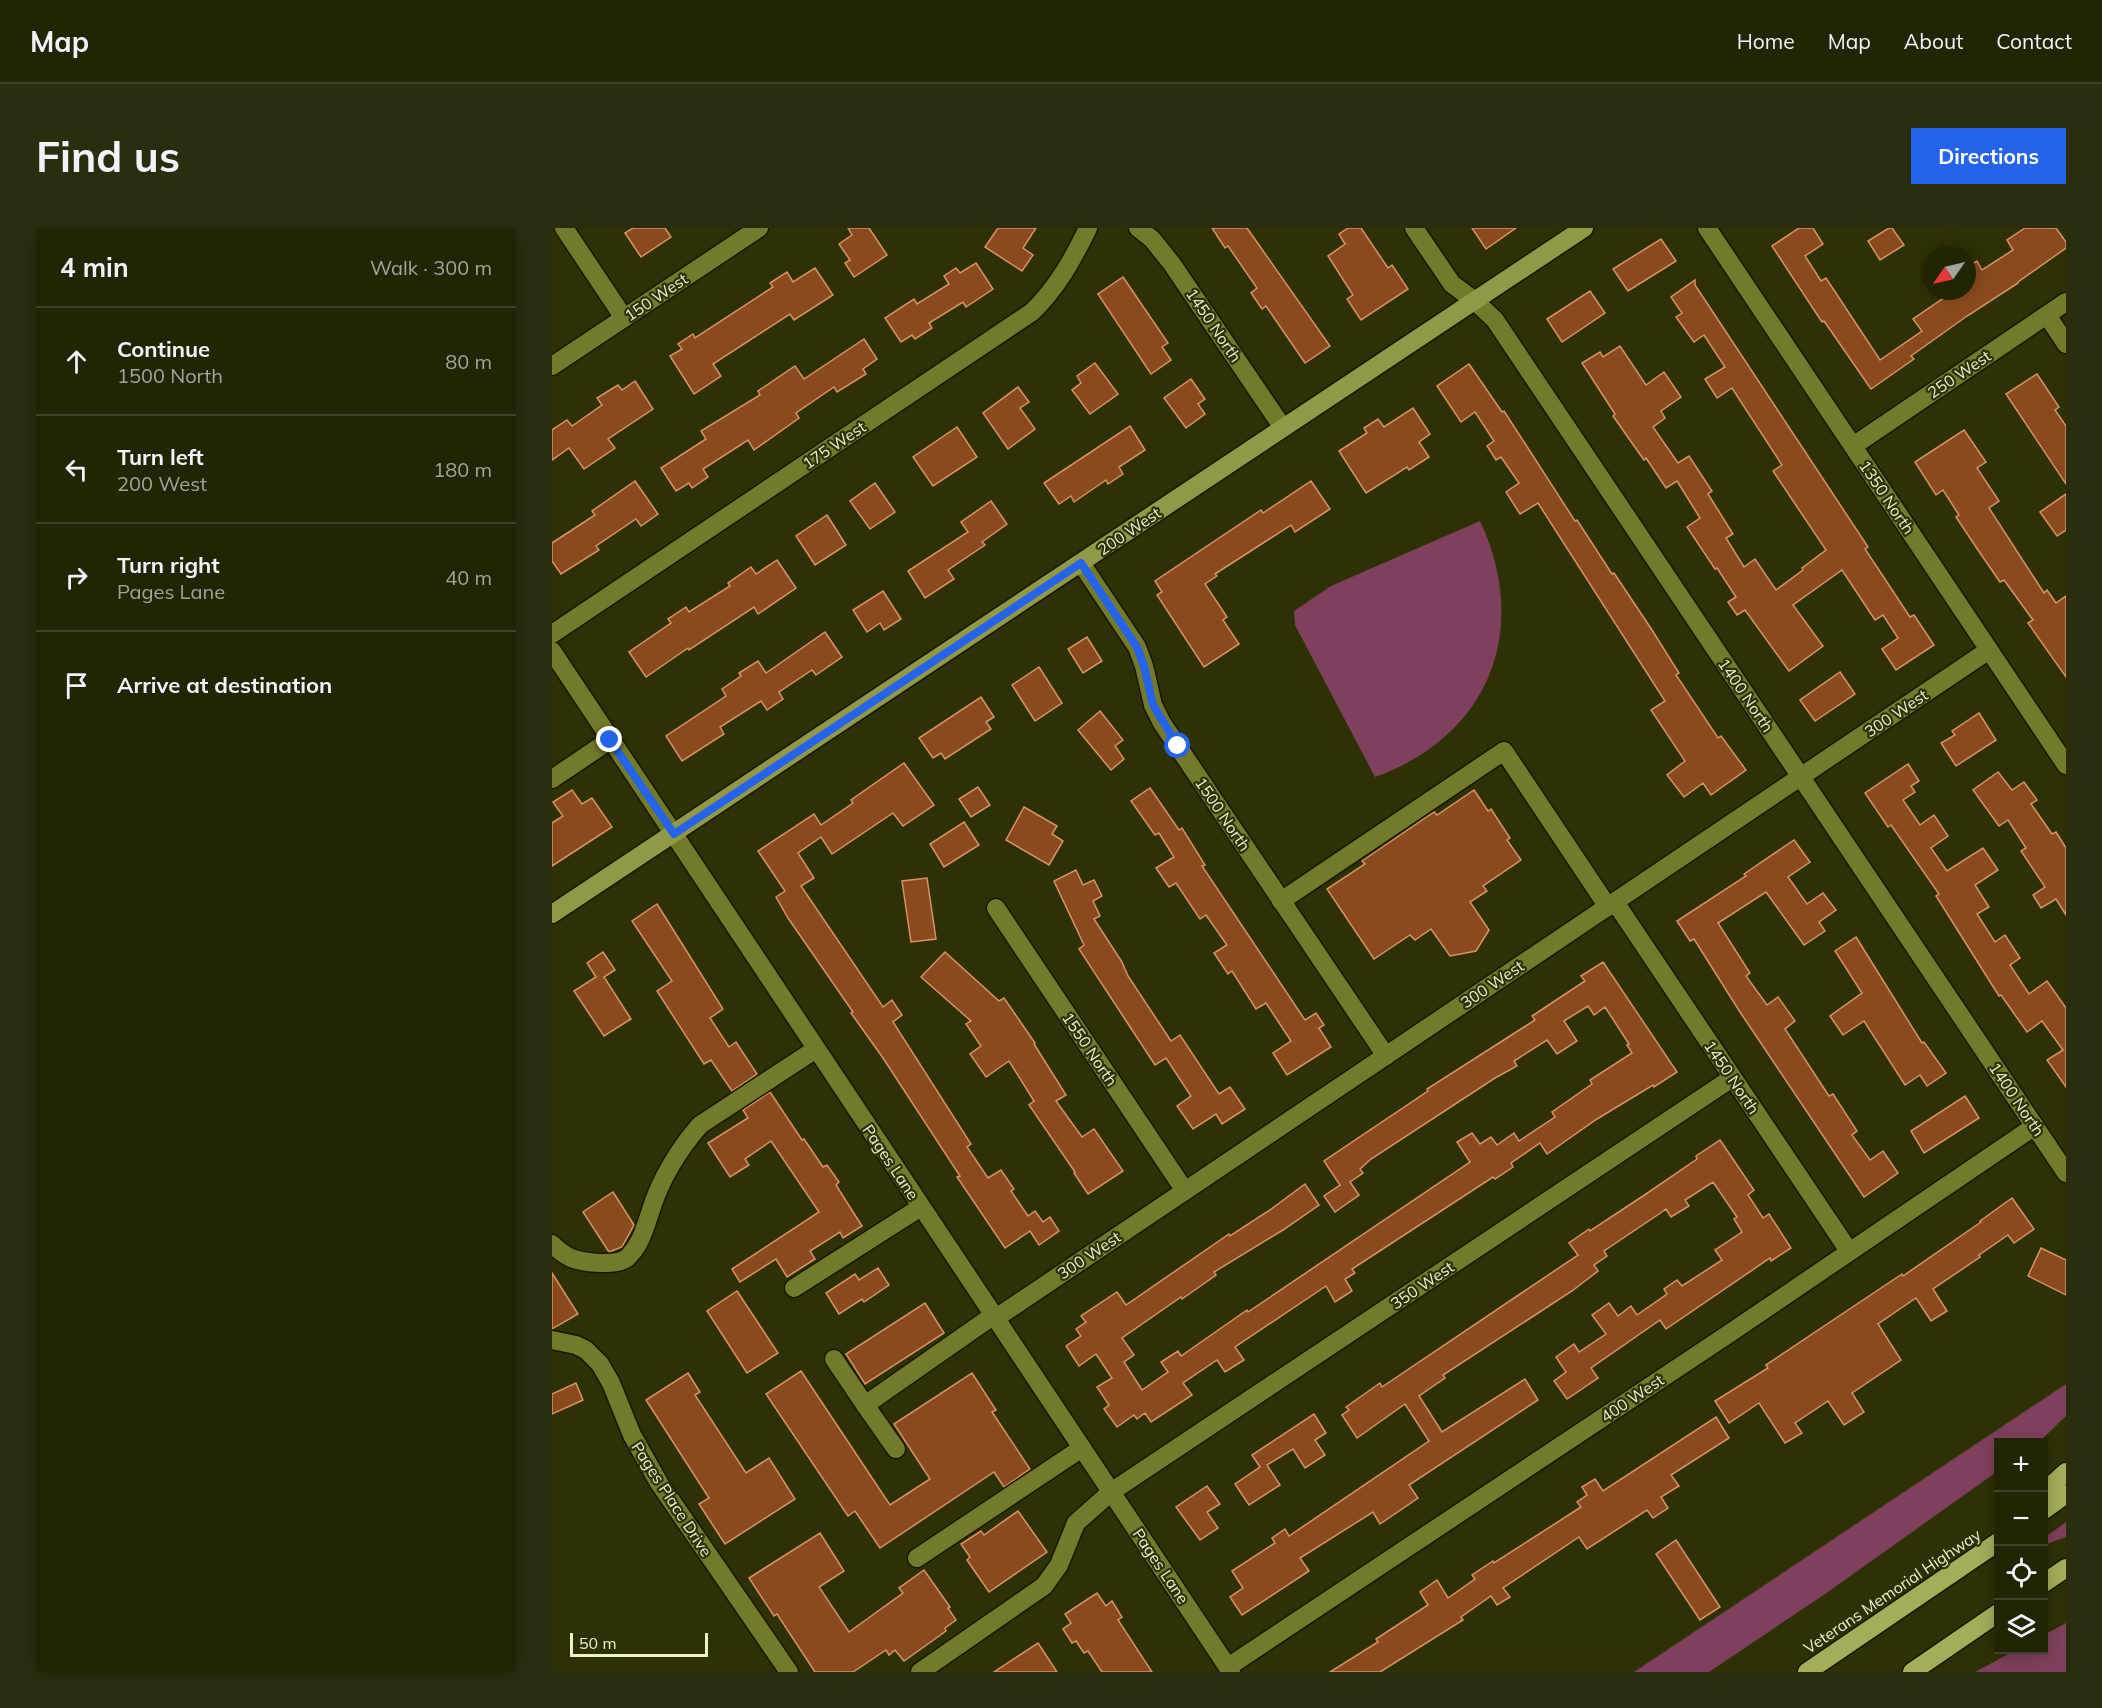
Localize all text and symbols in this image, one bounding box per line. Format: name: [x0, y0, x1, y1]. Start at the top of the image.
text: Map: [30, 24, 89, 59]
text: Home: [1737, 28, 1795, 54]
text: Map: [1828, 28, 1871, 54]
text: About: [1904, 28, 1963, 54]
text: Contact: [1996, 28, 2072, 54]
button: Directions: [1911, 128, 2066, 184]
text: Find us: [36, 130, 180, 183]
north arrow: [1922, 246, 1976, 300]
text: 4 min: [60, 251, 129, 284]
text: Walk · 300 m: [370, 255, 492, 280]
street label: 150 West: [621, 268, 692, 325]
street label: 1450 North: [1182, 284, 1246, 366]
text: Continue: [117, 335, 210, 363]
icon: ahead: [60, 345, 93, 378]
street label: 250 West: [1924, 345, 1995, 402]
text: 80 m: [445, 349, 492, 374]
text: 1500 North: [117, 363, 223, 388]
street label: 175 West: [799, 416, 870, 473]
text: Turn left: [117, 443, 204, 471]
icon: left: [60, 453, 93, 486]
street label: 1350 North: [1855, 456, 1919, 538]
text: 180 m: [433, 457, 492, 482]
text: 200 West: [117, 471, 207, 496]
street label: 200 West: [1094, 502, 1165, 559]
text: Turn right: [117, 551, 220, 579]
icon: right: [60, 561, 93, 594]
text: 40 m: [445, 565, 492, 590]
text: Pages Lane: [117, 579, 225, 604]
street label: 1400 North: [1714, 654, 1778, 736]
icon: arrive: [60, 669, 93, 702]
text: Arrive at destination: [117, 671, 332, 699]
street label: 300 West: [1861, 684, 1932, 741]
route end: [596, 726, 622, 752]
route start: [1164, 732, 1190, 758]
street label: 1500 North: [1191, 773, 1255, 855]
street label: 300 West: [1457, 955, 1528, 1012]
street label: 1550 North: [1058, 1008, 1122, 1090]
street label: 1450 North: [1700, 1036, 1764, 1118]
street label: 1400 North: [1985, 1058, 2049, 1140]
street label: Pages Lane: [859, 1121, 923, 1203]
street label: 300 West: [1054, 1226, 1125, 1283]
street label: 350 West: [1387, 1256, 1458, 1313]
street label: 400 West: [1597, 1369, 1668, 1426]
street label: Pages Place Drive: [627, 1438, 717, 1560]
map controls: [1994, 1438, 2048, 1654]
button: +: [1994, 1438, 2048, 1492]
button: −: [1994, 1492, 2048, 1546]
street label: Veterans Memorial Highway: [1800, 1524, 1985, 1658]
street label: Pages Lane: [1129, 1525, 1193, 1607]
button: locate: [1994, 1546, 2048, 1600]
button: layers: [1994, 1600, 2048, 1654]
scale bar: [570, 1630, 708, 1658]
text: 50 m: [579, 1633, 616, 1653]

